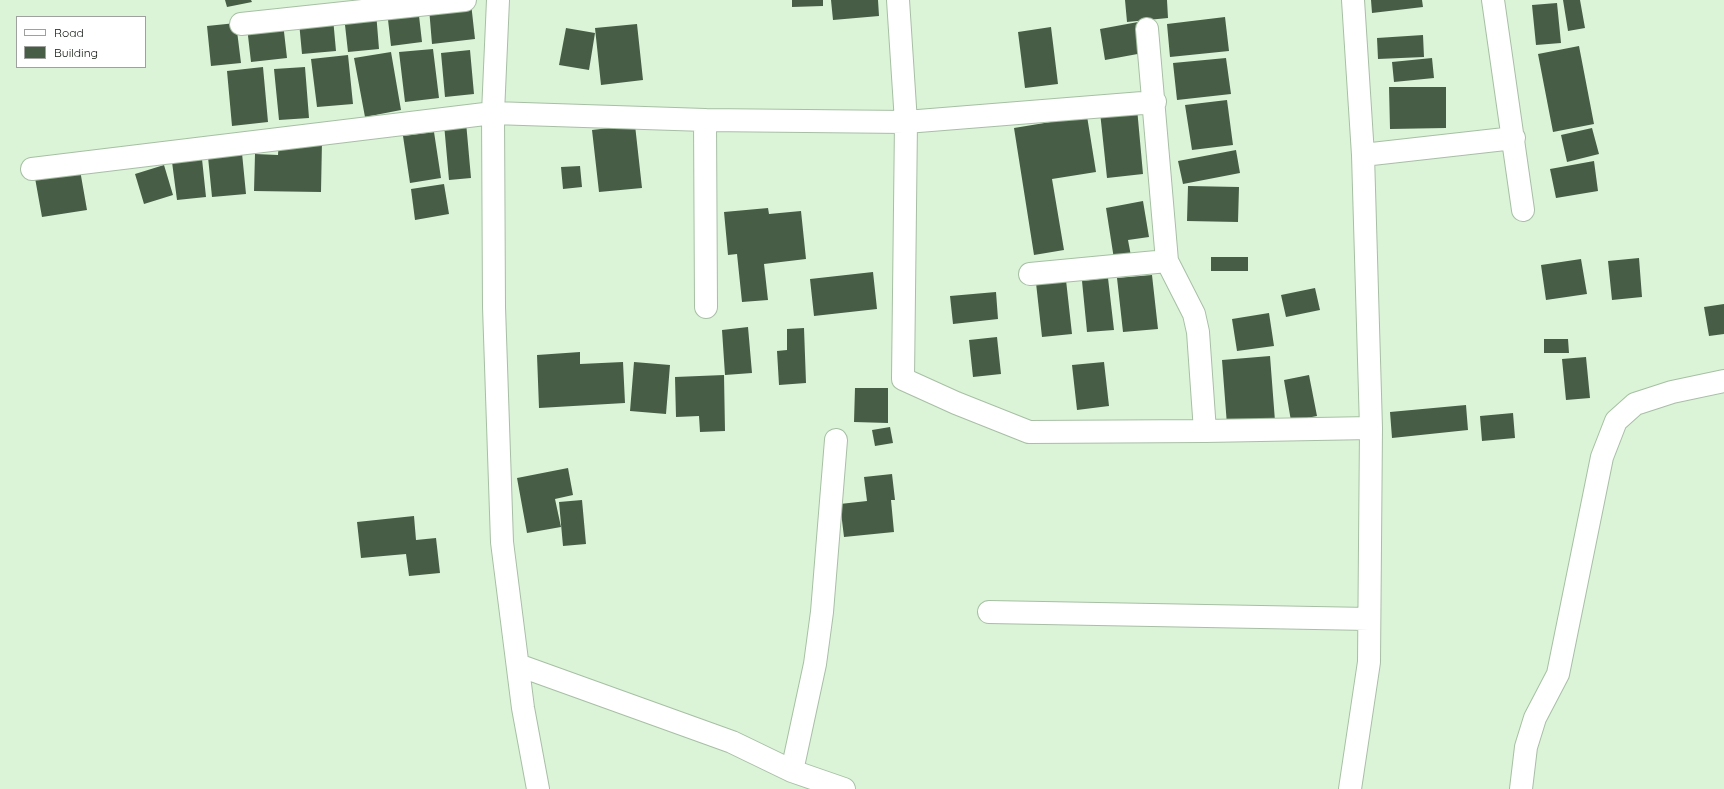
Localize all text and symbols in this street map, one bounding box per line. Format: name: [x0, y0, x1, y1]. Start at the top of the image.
legend: [16, 16, 146, 68]
text: Road: [54, 25, 84, 40]
text: Building: [54, 45, 98, 60]

